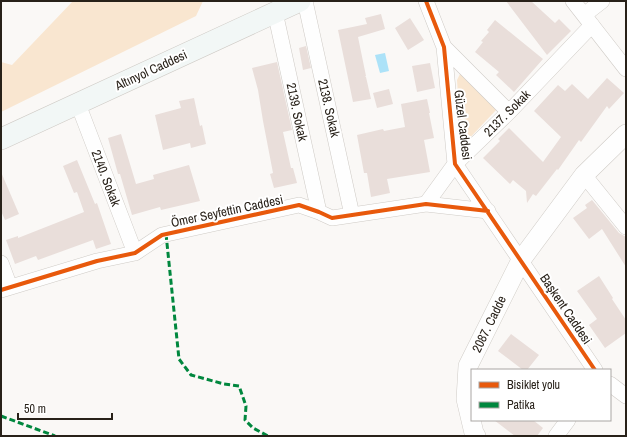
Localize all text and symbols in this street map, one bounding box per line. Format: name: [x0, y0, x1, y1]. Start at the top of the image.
street label: Altınyol Caddesi: [111, 46, 190, 95]
street label: 2138. Sokak: [314, 77, 344, 139]
street label: 2139. Sokak: [283, 81, 312, 143]
street label: 2137. Sokak: [480, 86, 534, 140]
street label: Güzel Caddesi: [450, 89, 476, 161]
street label: 2140. Sokak: [87, 147, 125, 209]
street label: Ömer Seyfettin Caddesi: [169, 191, 285, 231]
street label: Başkent Caddesi: [536, 271, 596, 347]
street label: 2087. Cadde: [468, 293, 510, 355]
legend: [471, 369, 611, 421]
text: Bisiklet yolu: [507, 377, 560, 393]
scale bar: [18, 395, 112, 421]
text: Patika: [507, 397, 535, 413]
text: 50 m: [24, 401, 46, 417]

